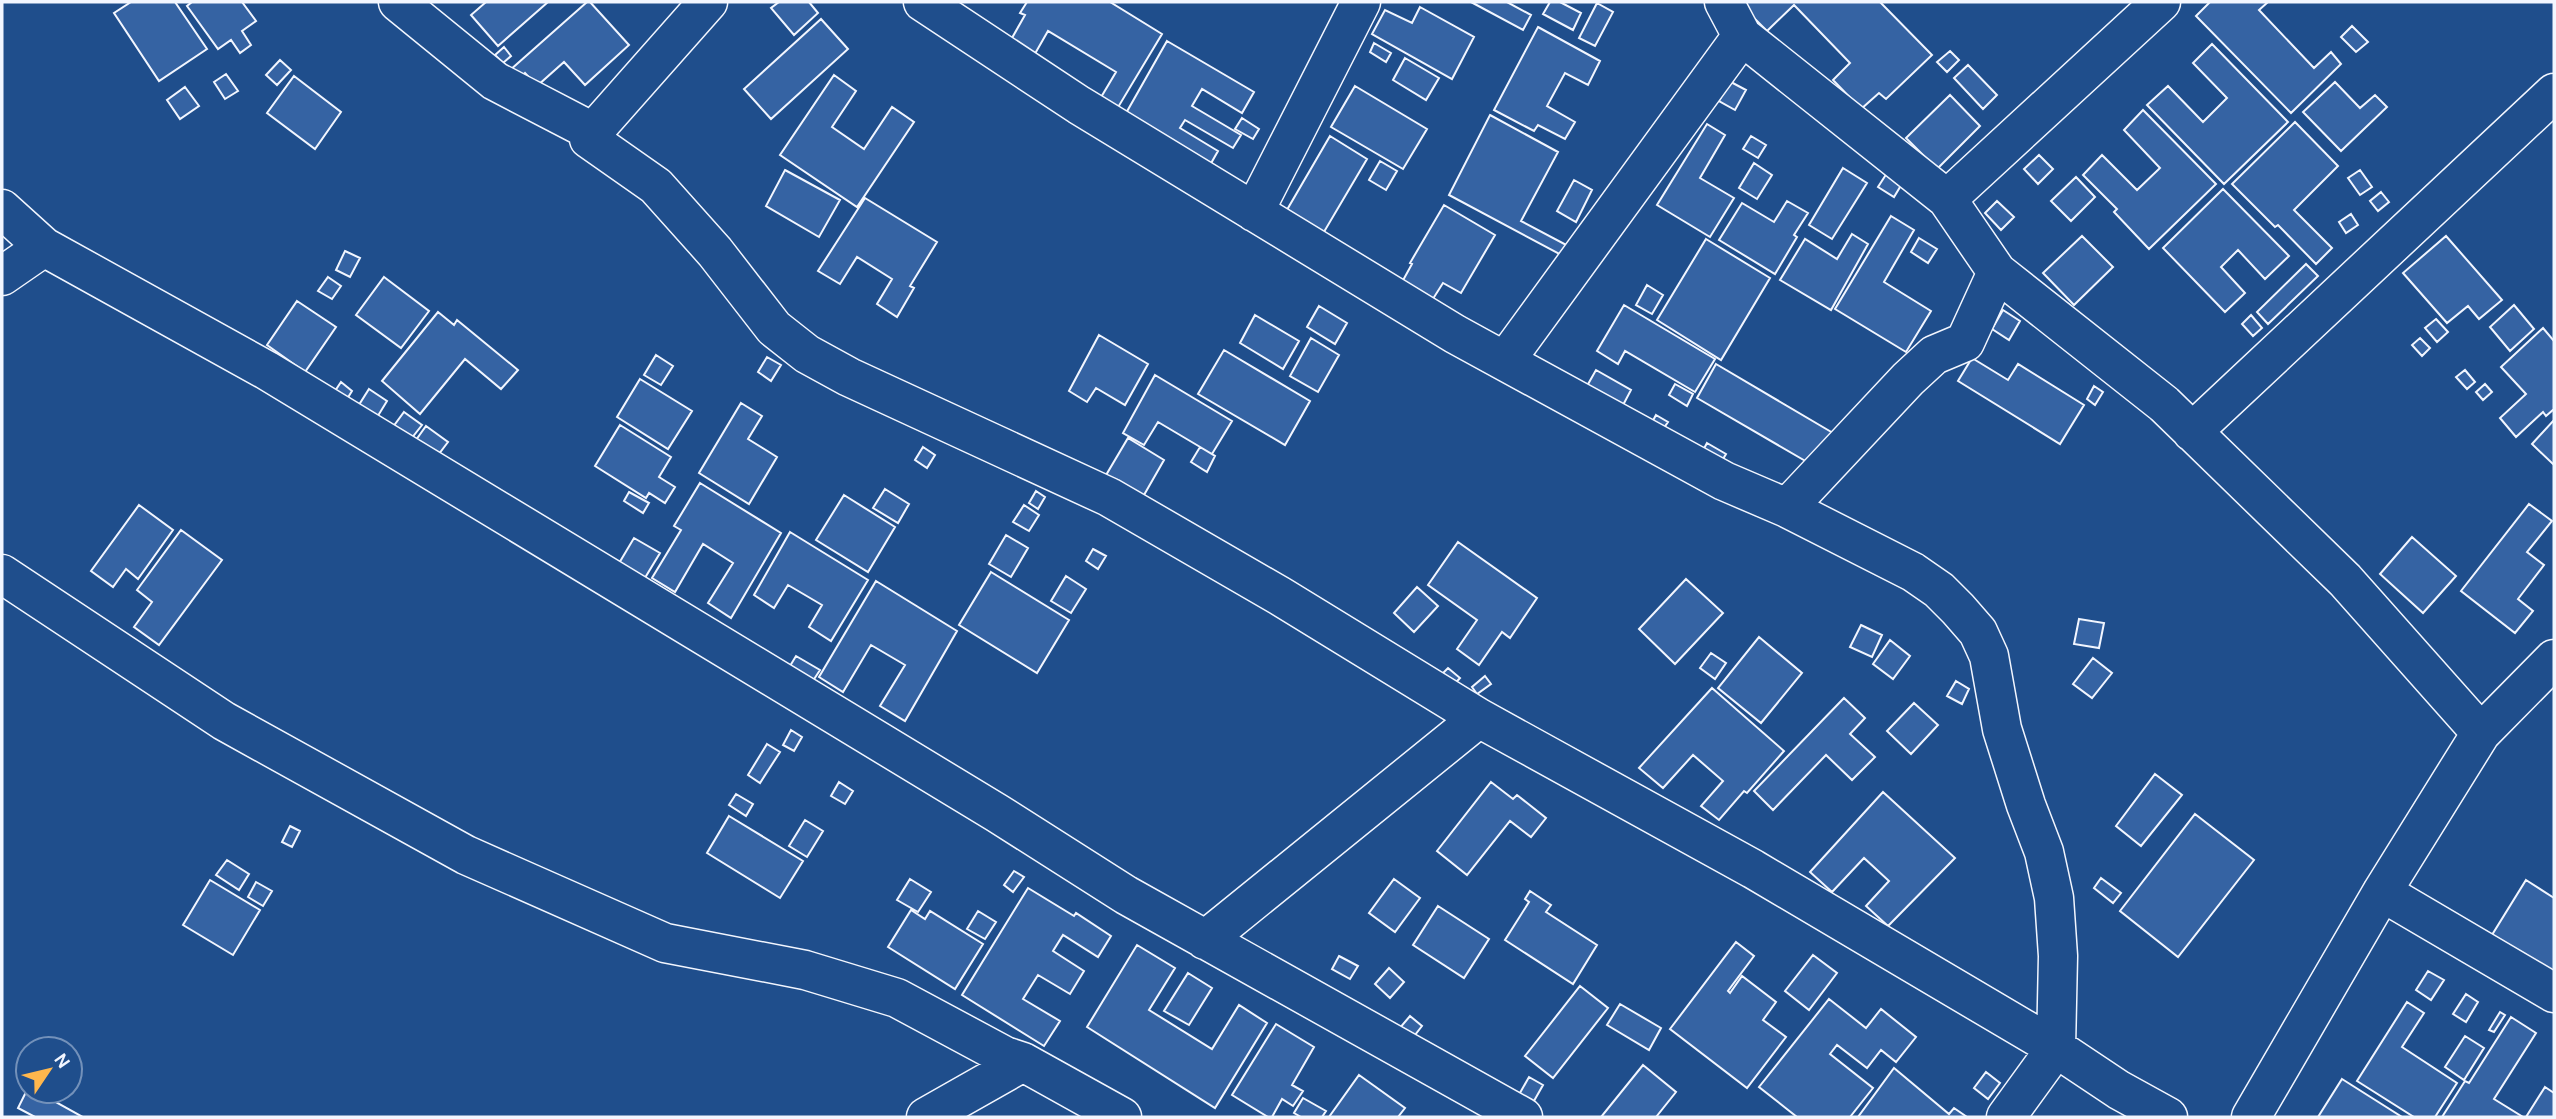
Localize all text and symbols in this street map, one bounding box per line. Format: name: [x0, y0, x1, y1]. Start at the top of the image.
north arrow: [14, 1035, 84, 1105]
text: N: [49, 1049, 75, 1073]

